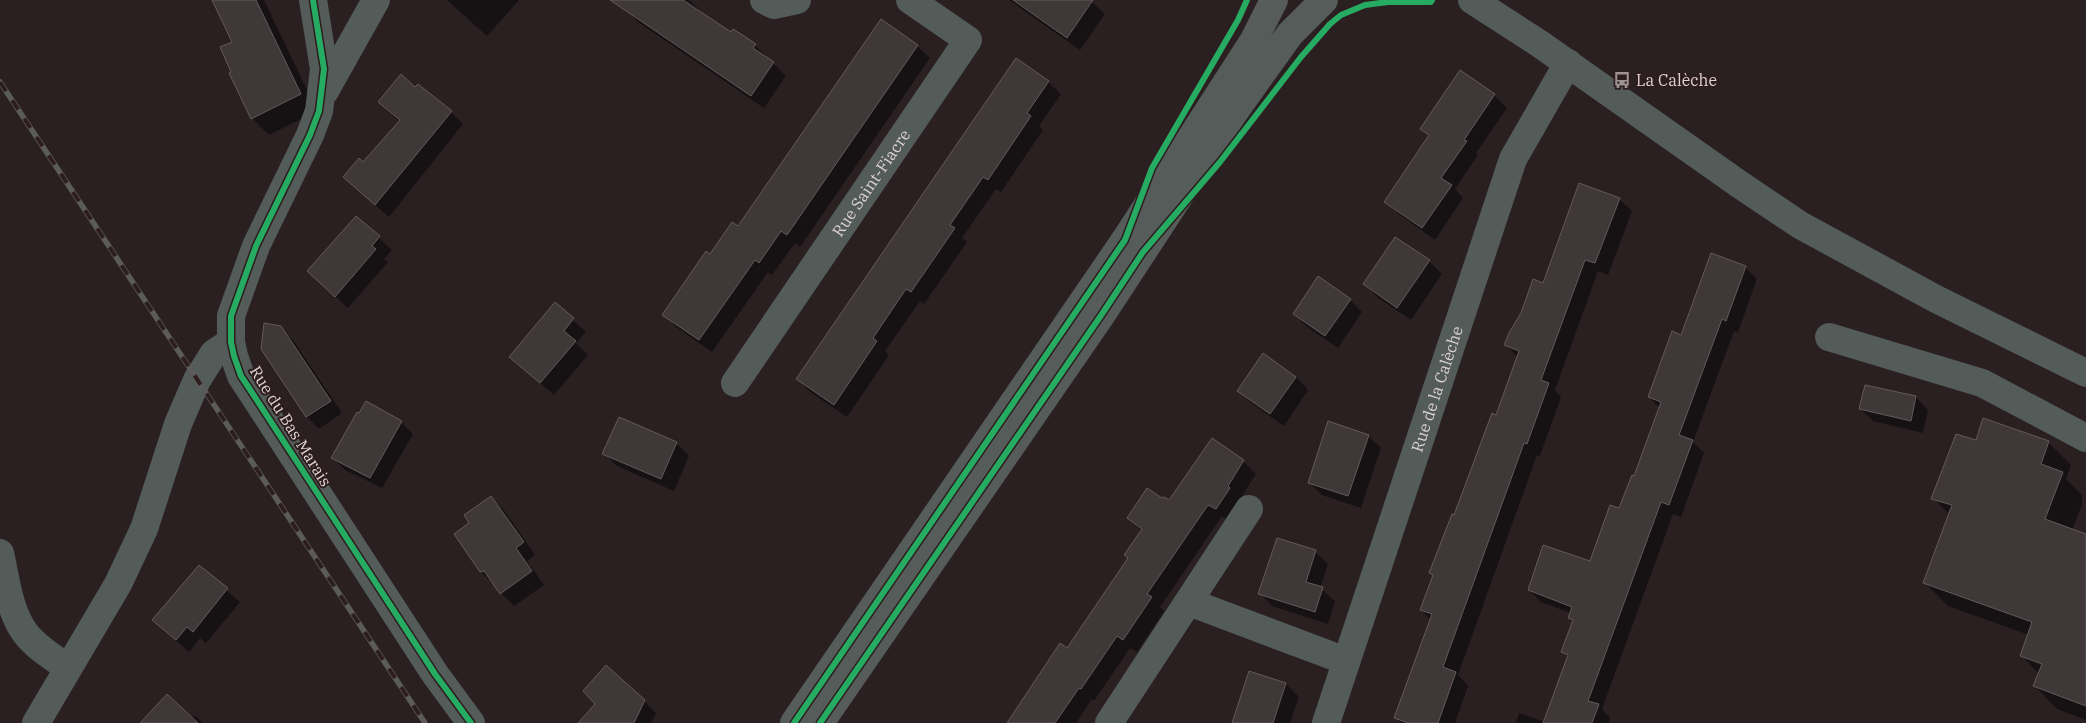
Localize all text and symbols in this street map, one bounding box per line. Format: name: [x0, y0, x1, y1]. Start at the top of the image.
bus stop icon: La Calèche: [1612, 70, 1632, 90]
place label: La Calèche: [1636, 70, 1717, 90]
street label: Rue Saint-Fiacre: [827, 125, 914, 240]
street label: Rue de la Calèche: [1407, 323, 1467, 454]
street label: Rue du Bas Marais: [246, 362, 336, 490]

